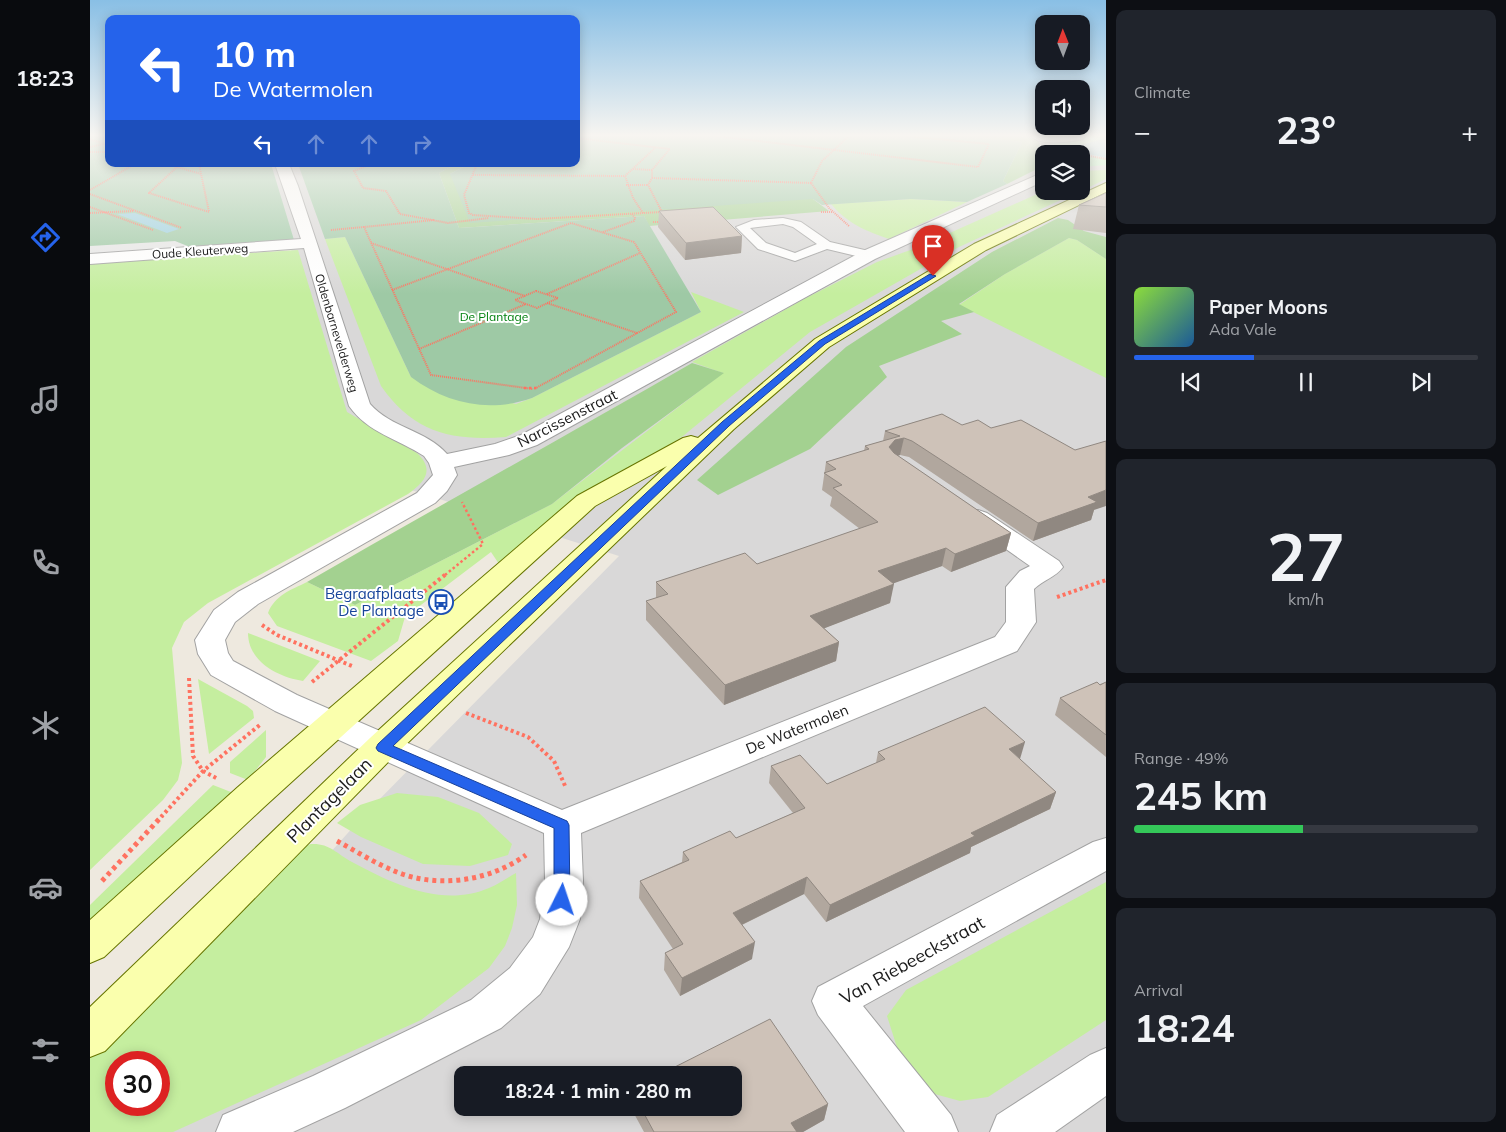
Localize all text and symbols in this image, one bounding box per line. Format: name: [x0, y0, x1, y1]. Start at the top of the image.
north arrow: [1035, 15, 1090, 70]
map controls: [1035, 15, 1090, 200]
text: 10 m: [213, 32, 296, 76]
icon: left: [130, 35, 195, 100]
text: 18:23: [16, 64, 74, 92]
text: De Watermolen: [213, 75, 373, 103]
button: sound: [1035, 80, 1090, 135]
text: Climate: [1134, 82, 1190, 102]
text: 23°: [1276, 106, 1336, 154]
text: −: [1134, 114, 1151, 149]
text: +: [1461, 114, 1478, 149]
icon: left: [249, 130, 277, 158]
icon: ahead: [302, 130, 330, 158]
icon: ahead: [355, 130, 383, 158]
icon: right: [408, 130, 436, 158]
button: layers: [1035, 145, 1090, 200]
icon: directions: [28, 220, 63, 255]
pin: [912, 225, 954, 276]
icon: arrive: [919, 232, 947, 260]
street label: Oude Kleuterweg: [151, 240, 249, 262]
street label: Oldenbarnevelderweg: [312, 272, 362, 394]
text: Paper Moons: [1209, 295, 1328, 319]
park label: De Plantage: [460, 309, 528, 324]
text: Ada Vale: [1209, 319, 1276, 339]
icon: previous: [1177, 368, 1205, 396]
icon: pause: [1292, 368, 1320, 396]
icon: next: [1407, 368, 1435, 396]
icon: music: [28, 382, 63, 417]
street label: Narcissenstraat: [514, 385, 620, 451]
text: 27: [1267, 516, 1345, 597]
icon: phone: [28, 545, 63, 580]
place label: Begraafplaats De Plantage: [325, 584, 424, 620]
bus stop icon: Begraafplaats De Plantage: [428, 589, 454, 615]
text: km/h: [1288, 589, 1324, 609]
street label: De Watermolen: [743, 700, 851, 758]
icon: climate: [28, 708, 63, 743]
text: Range · 49%: [1134, 748, 1229, 768]
street label: Plantagelaan: [281, 752, 377, 848]
text: 245 km: [1134, 772, 1268, 820]
icon: car: [28, 870, 63, 905]
position arrow: [535, 873, 587, 925]
street label: Van Riebeeckstraat: [836, 911, 988, 1009]
text: Arrival: [1134, 980, 1183, 1000]
text: 18:24: [1134, 1004, 1235, 1052]
icon: filters: [28, 1033, 63, 1068]
speed limit sign: 30: [105, 1051, 170, 1116]
text: 18:24 · 1 min · 280 m: [504, 1079, 692, 1103]

